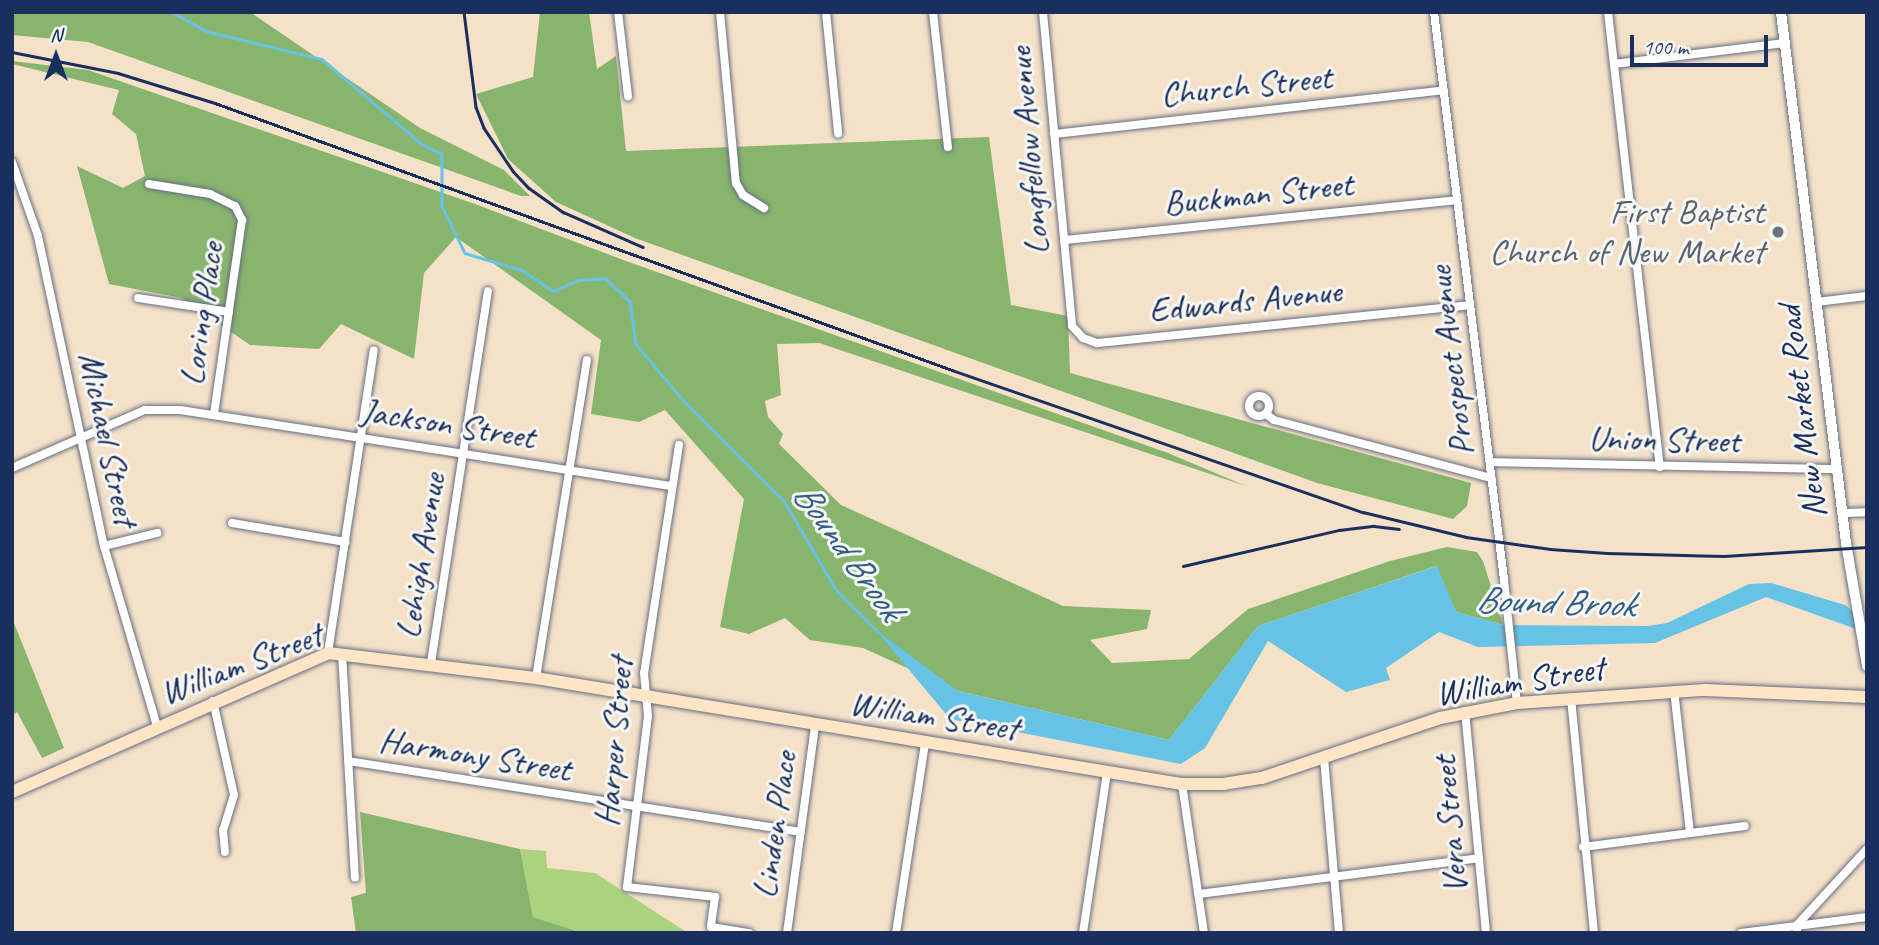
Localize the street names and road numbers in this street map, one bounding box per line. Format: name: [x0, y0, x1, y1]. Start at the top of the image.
street label: Longfellow Avenue: [999, 45, 1059, 257]
street label: Church Street: [1158, 56, 1334, 116]
street label: Buckman Street: [1161, 163, 1355, 225]
street label: Loring Place: [171, 240, 233, 388]
street label: Prospect Avenue: [1419, 264, 1483, 458]
street label: Edwards Avenue: [1147, 270, 1343, 332]
street label: New Market Road: [1768, 303, 1836, 521]
street label: Michael Street: [69, 348, 147, 530]
street label: Jackson Street: [358, 390, 538, 458]
street label: Union Street: [1588, 418, 1740, 462]
street label: Lehigh Avenue: [387, 471, 455, 641]
street label: William Street: [154, 614, 328, 714]
street label: William Street: [1433, 647, 1607, 715]
street label: Harper Street: [586, 656, 642, 828]
street label: William Street: [847, 682, 1021, 750]
street label: Harmony Street: [376, 719, 574, 791]
street label: Linden Place: [744, 749, 806, 901]
street label: Vera Street: [1423, 754, 1477, 896]

